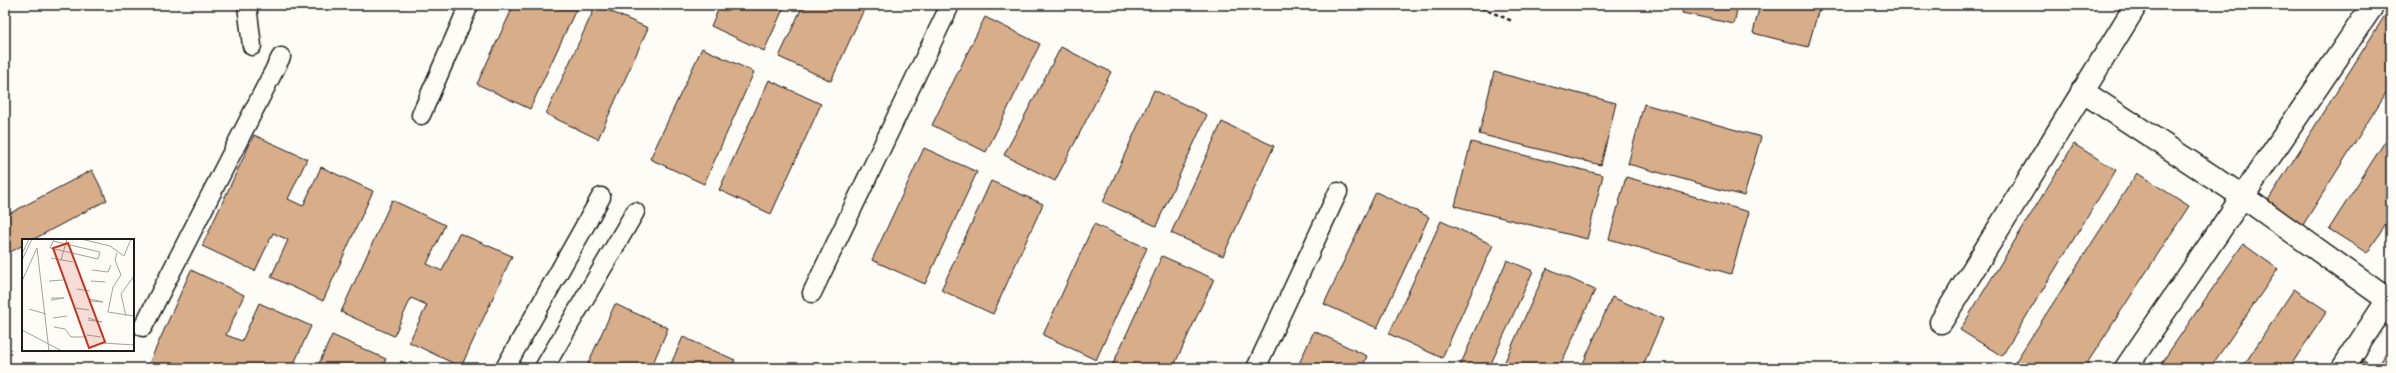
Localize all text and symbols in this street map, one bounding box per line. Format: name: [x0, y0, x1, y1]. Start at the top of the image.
inset map: [22, 239, 134, 351]

